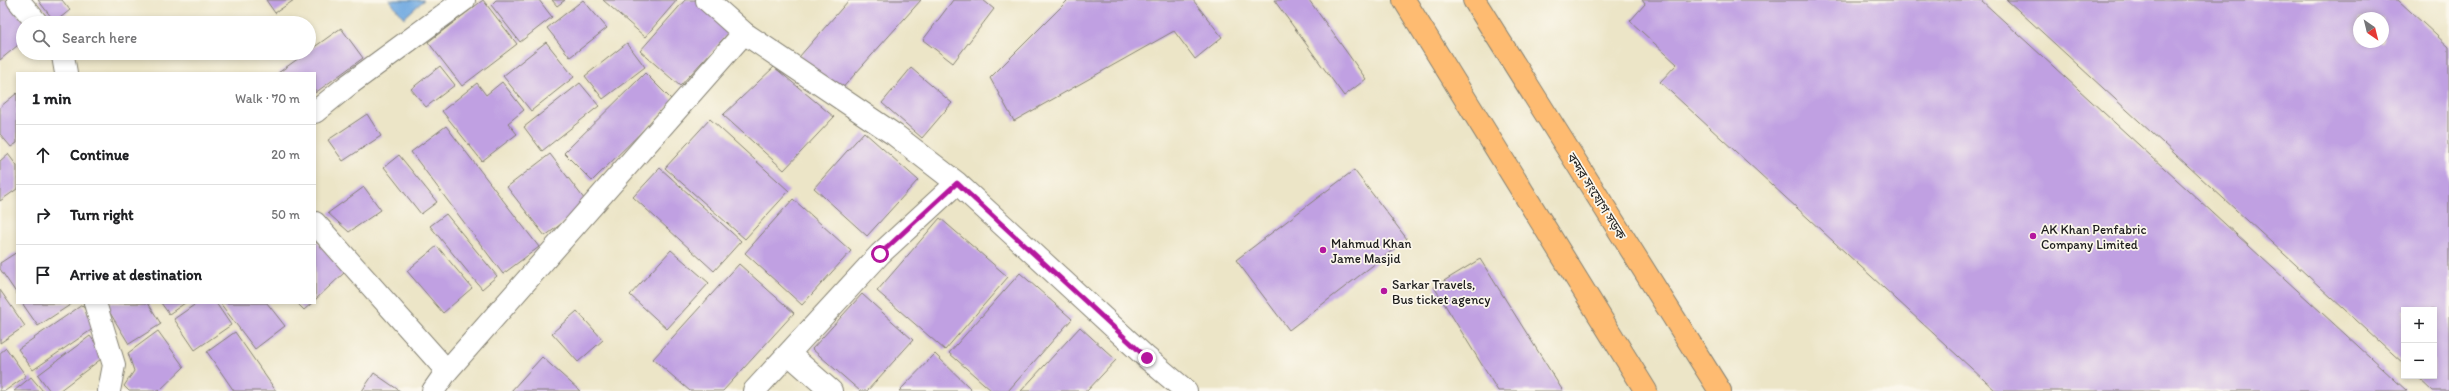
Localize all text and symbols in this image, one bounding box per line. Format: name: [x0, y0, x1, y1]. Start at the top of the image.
north arrow: [2353, 12, 2389, 48]
search box: [16, 16, 316, 60]
icon: search: [30, 27, 52, 49]
text: Search here: [62, 29, 137, 47]
text: 1 min: [32, 88, 71, 108]
text: Walk · 70 m: [235, 91, 300, 106]
icon: ahead: [32, 144, 54, 166]
text: Continue: [70, 146, 129, 164]
text: 20 m: [271, 147, 300, 162]
street label: বন্দর সংযোগ সড়ক: [1564, 150, 1629, 243]
icon: right: [32, 204, 54, 226]
text: Turn right: [70, 206, 134, 224]
text: 50 m: [271, 207, 300, 222]
place label: AK Khan Penfabric Company Limited: [2041, 222, 2146, 252]
marker: AK Khan Penfabric Company Limited: [2028, 231, 2038, 241]
place label: Mahmud Khan Jame Masjid: [1331, 236, 1412, 266]
route start: [871, 245, 889, 263]
marker: Mahmud Khan Jame Masjid: [1318, 245, 1328, 255]
icon: arrive: [32, 264, 54, 286]
text: Arrive at destination: [70, 266, 202, 284]
place label: Sarkar Travels, Bus ticket agency: [1392, 277, 1490, 307]
marker: Sarkar Travels, Bus ticket agency: [1379, 286, 1389, 296]
map controls: [2401, 307, 2437, 379]
button: +: [2401, 307, 2437, 343]
button: −: [2401, 343, 2437, 379]
route end: [1138, 349, 1156, 367]

